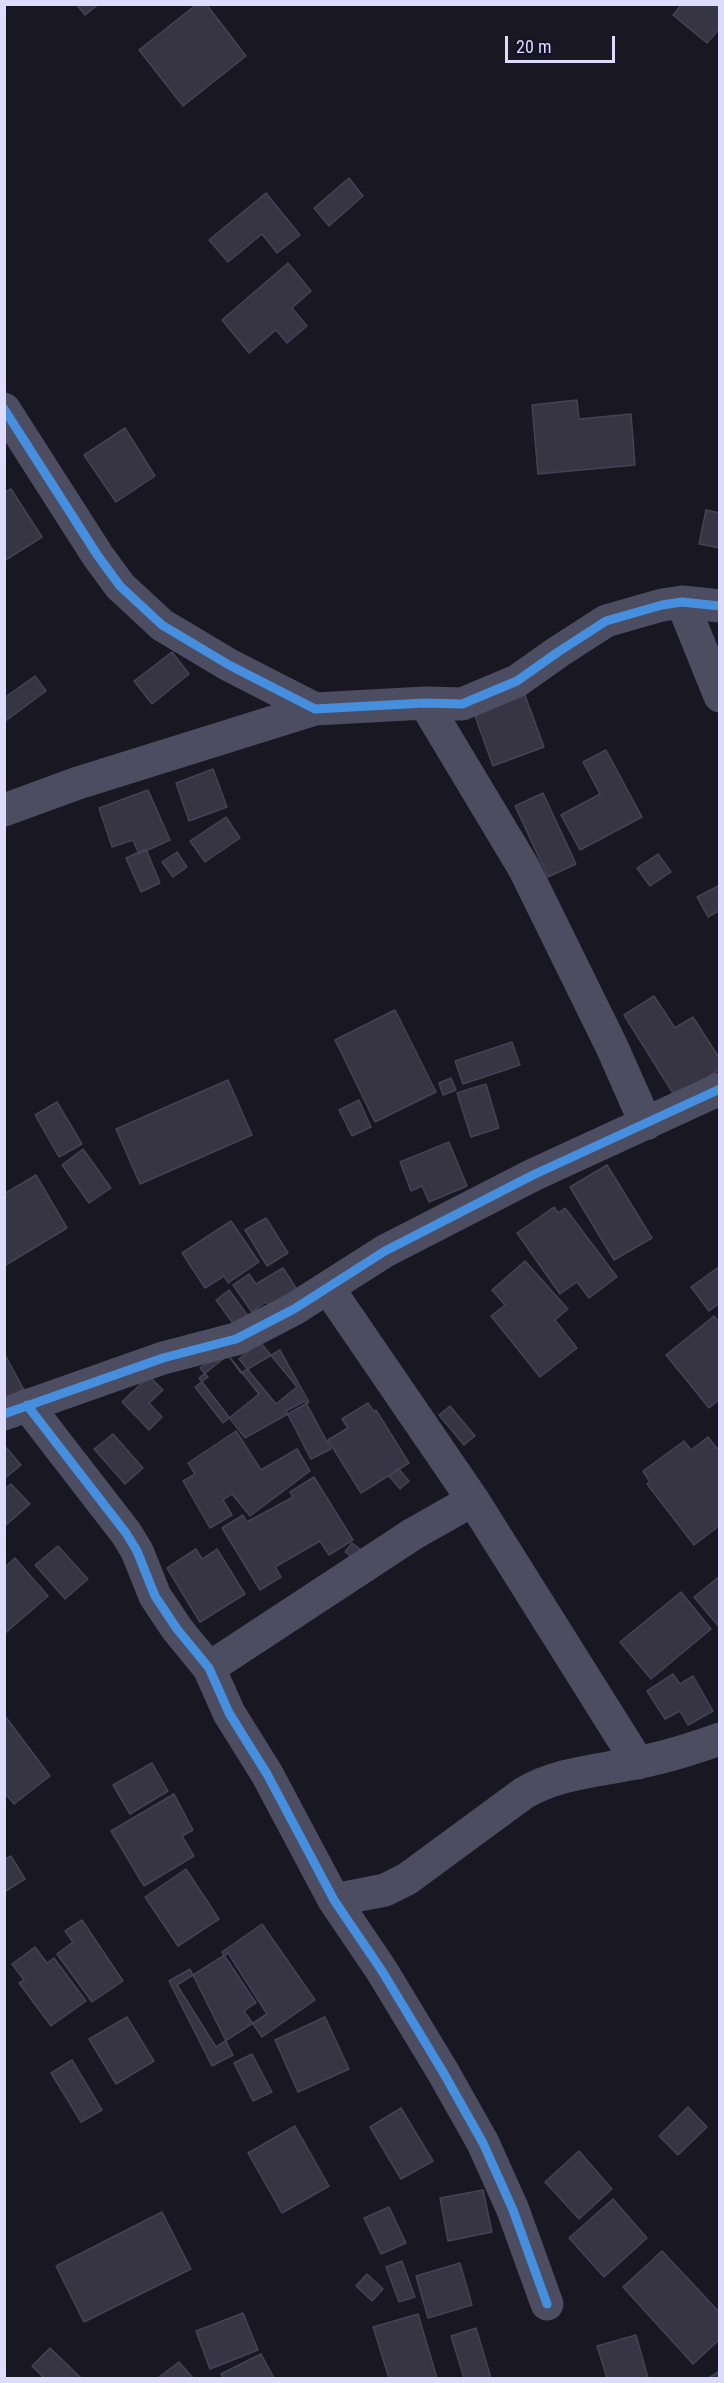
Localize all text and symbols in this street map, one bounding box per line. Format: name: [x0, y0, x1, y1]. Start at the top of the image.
scale bar: [508, 24, 618, 62]
text: 20 m: [516, 36, 551, 57]

